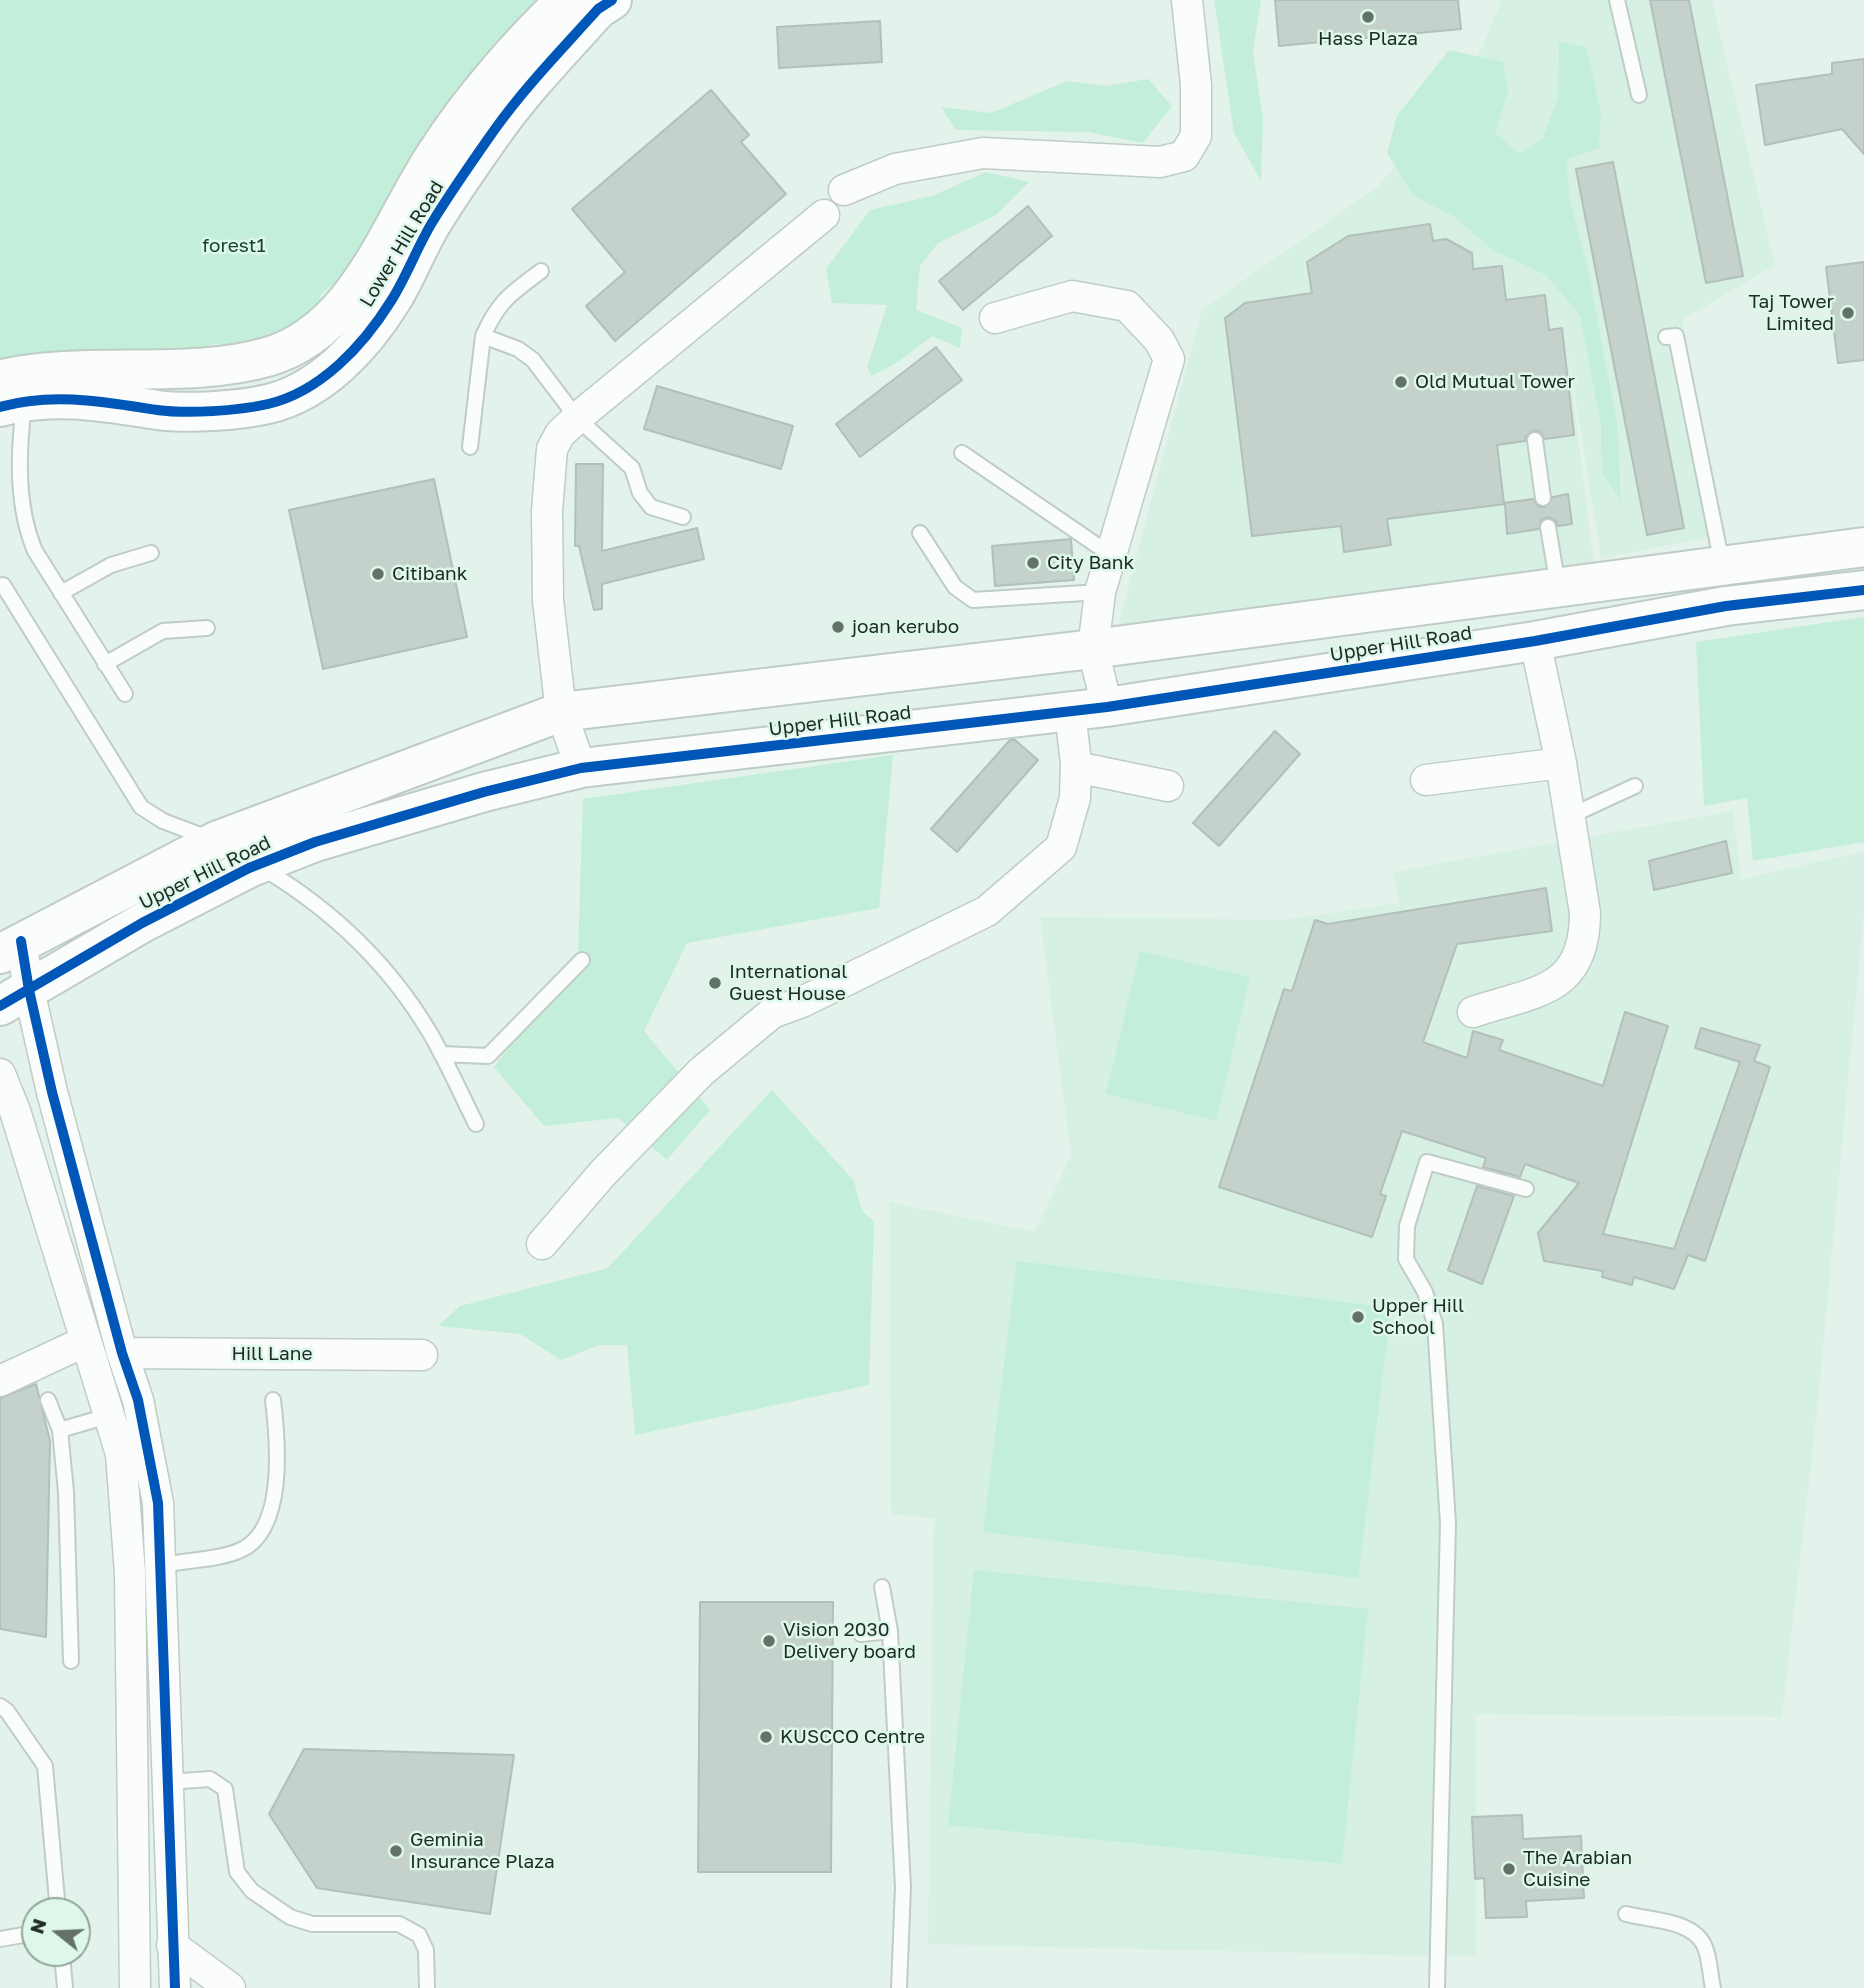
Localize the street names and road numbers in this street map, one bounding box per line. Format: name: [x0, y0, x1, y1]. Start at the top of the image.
street label: Lower Hill Road: [355, 177, 449, 311]
street label: Upper Hill Road: [1328, 622, 1474, 666]
street label: Upper Hill Road: [767, 701, 913, 741]
street label: Upper Hill Road: [136, 831, 274, 915]
street label: Hill Lane: [232, 1343, 312, 1365]

